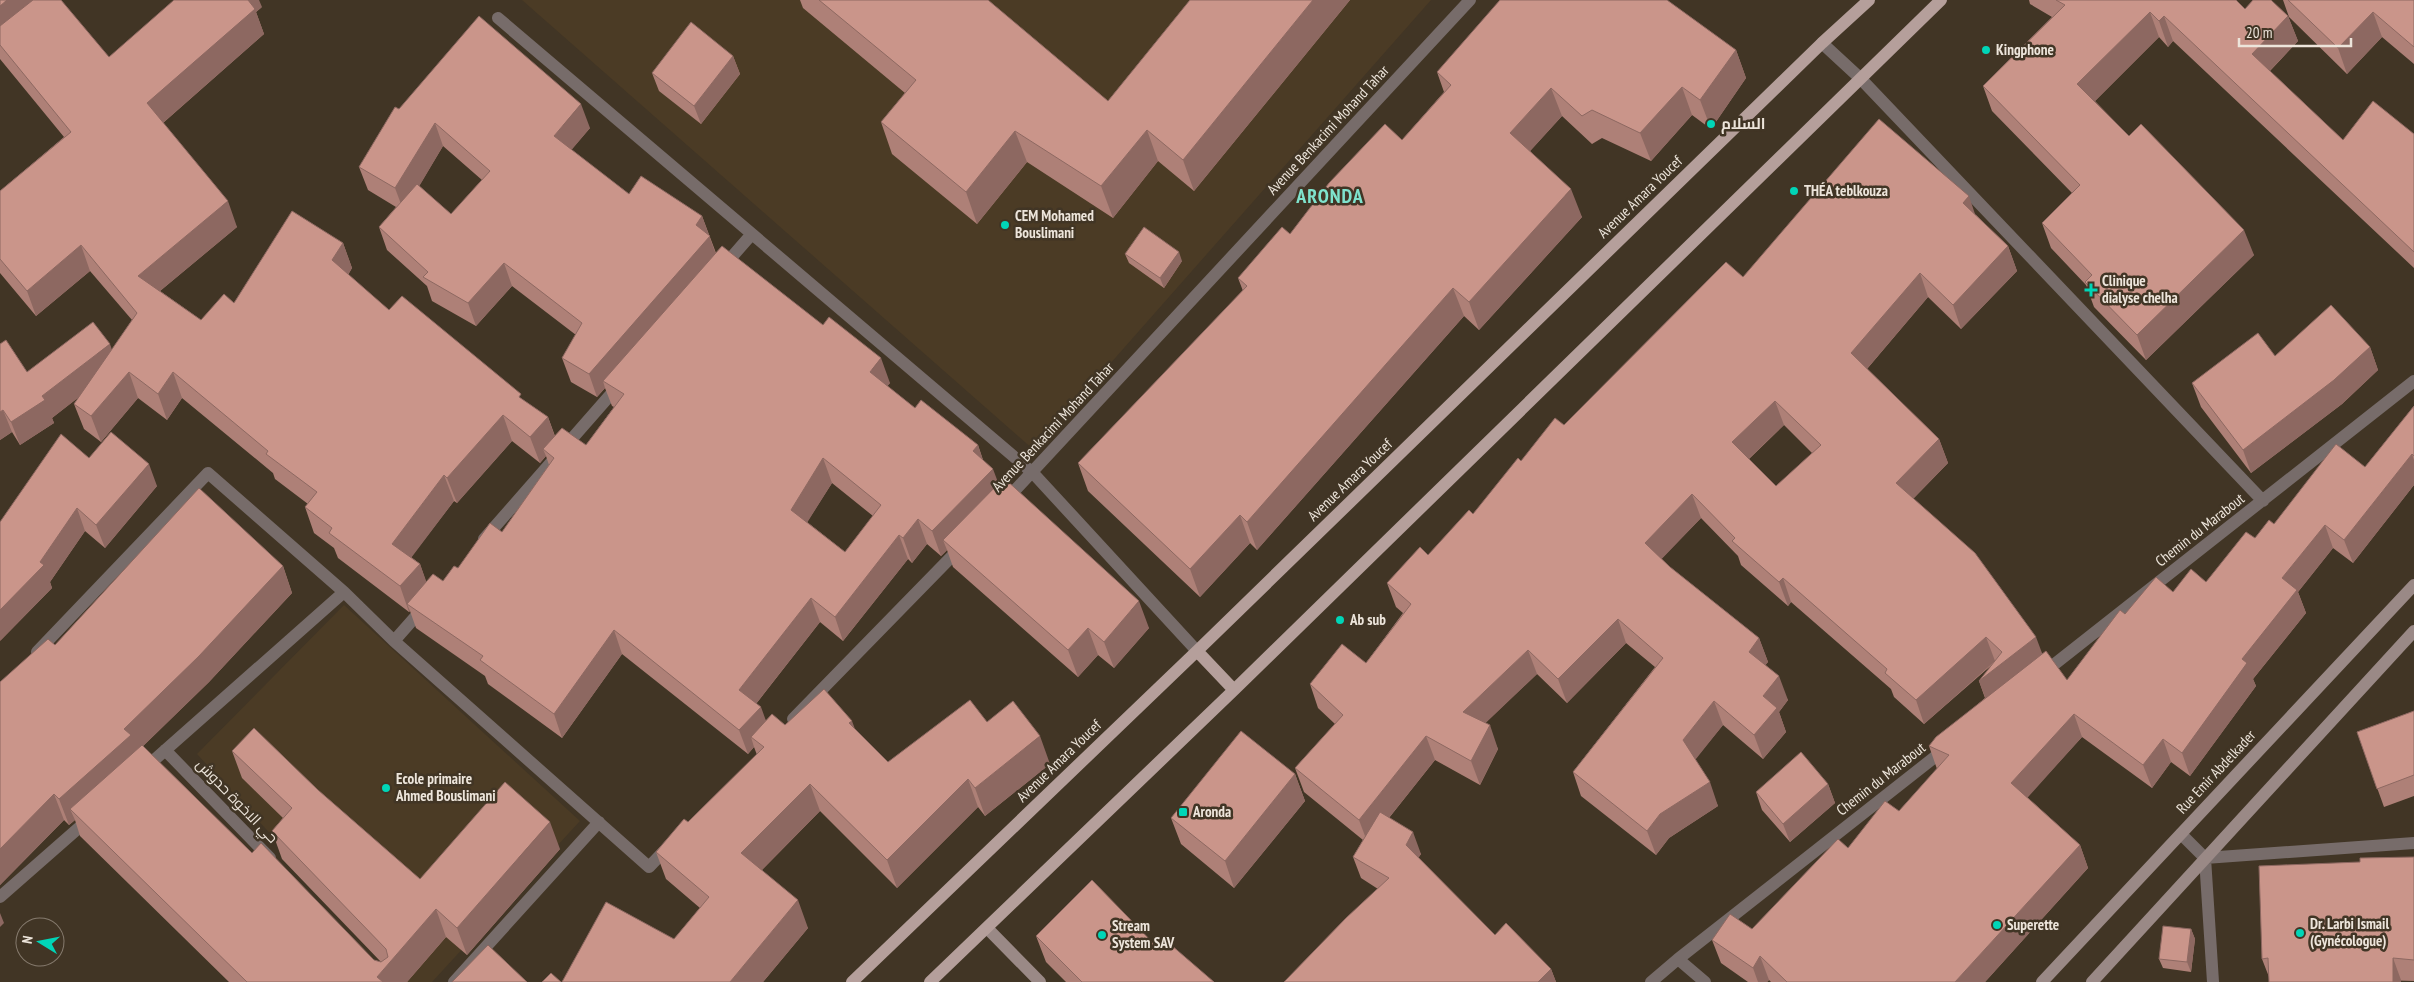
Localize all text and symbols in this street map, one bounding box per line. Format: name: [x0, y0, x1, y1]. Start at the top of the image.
scale bar: [2239, 15, 2352, 47]
text: 20 m: [2246, 23, 2272, 42]
place label: Kingphone: [1996, 40, 2054, 59]
marker: Kingphone: [1980, 44, 1992, 56]
street label: Avenue Benkacimi Mohand Tahar: [1263, 60, 1393, 198]
place label: السلام: [1721, 114, 1765, 134]
marker: السلام: [1705, 118, 1717, 130]
street label: Avenue Amara Youcef: [1593, 151, 1687, 242]
place label: THÉA teblkouza: [1804, 181, 1888, 200]
district label: ARONDA: [1295, 183, 1364, 209]
marker: THÉA teblkouza: [1788, 185, 1800, 197]
place label: CEM Mohamed Bouslimani: [1015, 206, 1094, 242]
marker: CEM Mohamed Bouslimani: [999, 219, 1011, 231]
place label: Clinique dialyse chelha: [2102, 271, 2178, 307]
marker: Clinique dialyse chelha: [2084, 283, 2098, 297]
street label: Avenue Benkacimi Mohand Tahar: [988, 357, 1118, 495]
street label: Avenue Amara Youcef: [1303, 434, 1397, 525]
street label: Chemin du Marabout: [2151, 489, 2248, 570]
place label: Ab sub: [1349, 610, 1386, 629]
marker: Ab sub: [1334, 614, 1346, 626]
street label: Avenue Amara Youcef: [1012, 715, 1106, 806]
street label: Rue Emir Abdelkader: [2172, 725, 2260, 818]
street label: Chemin du Marabout: [1832, 738, 1929, 819]
street label: حي الاخوة حدوش: [190, 754, 282, 849]
place label: Ecole primaire Ahmed Bouslimani: [395, 769, 496, 805]
marker: Ecole primaire Ahmed Bouslimani: [380, 782, 392, 794]
place label: Aronda: [1192, 802, 1231, 821]
marker: Aronda: [1177, 806, 1189, 818]
place label: Dr. Larbi Ismail (Gynécologue): [2310, 914, 2389, 950]
place label: Superette: [2007, 915, 2059, 934]
place label: Stream System SAV: [1112, 916, 1175, 952]
north arrow: [15, 917, 65, 967]
marker: Superette: [1991, 919, 2003, 931]
marker: Dr. Larbi Ismail (Gynécologue): [2294, 927, 2306, 939]
marker: Stream System SAV: [1096, 929, 1108, 941]
text: N: [18, 934, 37, 945]

